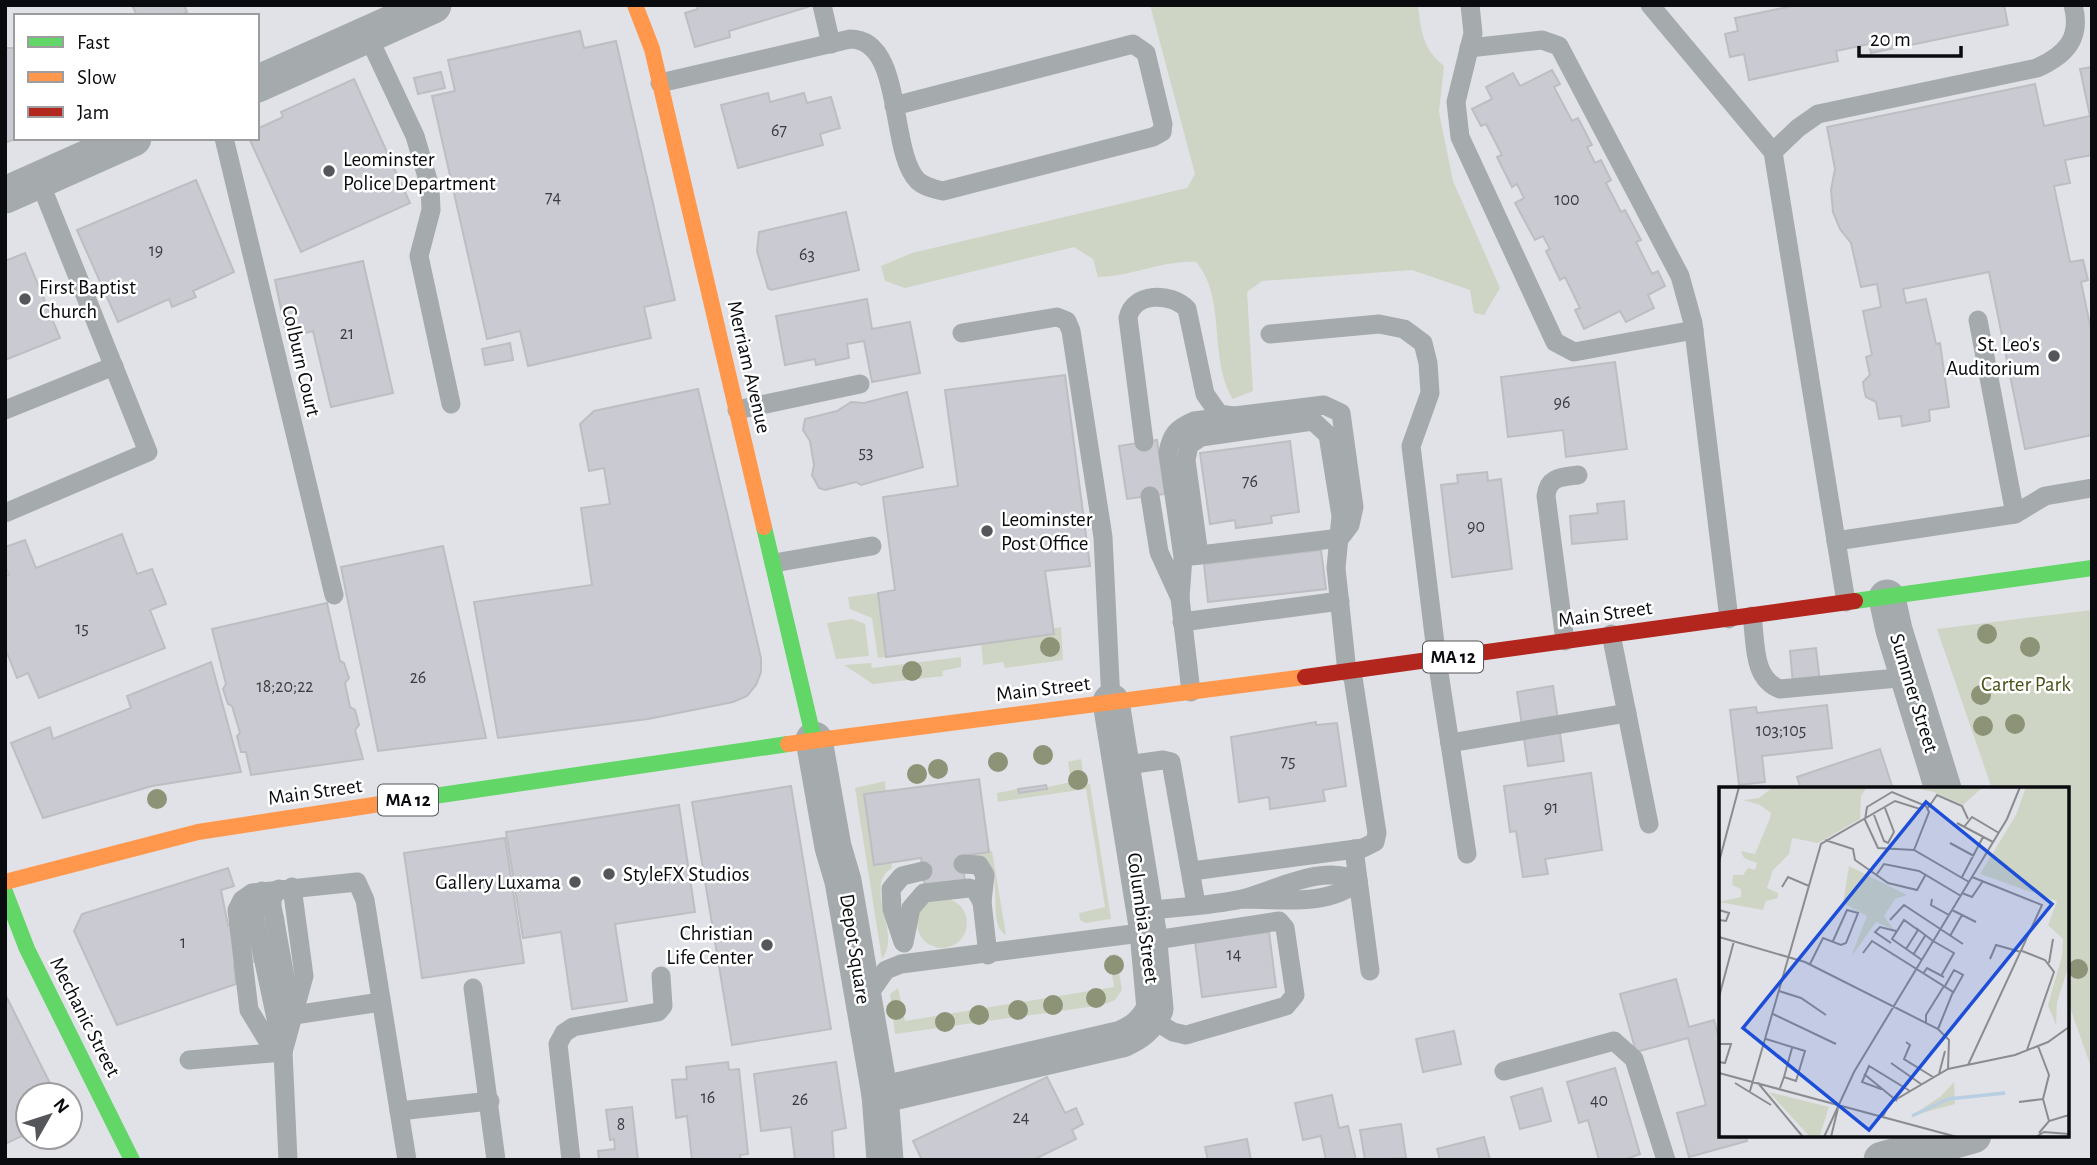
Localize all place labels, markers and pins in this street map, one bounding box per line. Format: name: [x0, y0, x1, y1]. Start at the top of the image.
place label: Leominster Police Department: [343, 149, 496, 194]
marker: Leominster Police Department: [321, 163, 337, 179]
place label: First Baptist Church: [39, 277, 136, 322]
marker: First Baptist Church: [17, 291, 33, 307]
place label: St. Leo's Auditorium: [1946, 334, 2040, 379]
marker: St. Leo's Auditorium: [2046, 348, 2062, 364]
place label: Leominster Post Office: [1001, 509, 1093, 554]
marker: Leominster Post Office: [979, 523, 995, 539]
place label: StyleFX Studios: [623, 864, 750, 885]
marker: StyleFX Studios: [601, 866, 617, 882]
place label: Gallery Luxama: [435, 872, 561, 893]
marker: Gallery Luxama: [567, 874, 583, 890]
place label: Christian Life Center: [666, 923, 753, 968]
marker: Christian Life Center: [759, 937, 775, 953]

